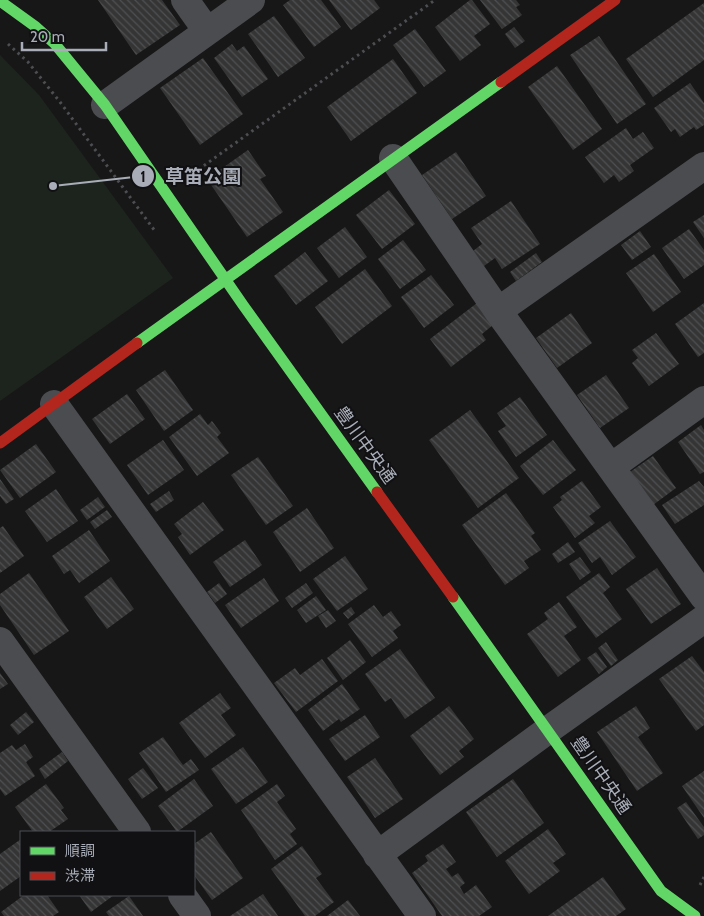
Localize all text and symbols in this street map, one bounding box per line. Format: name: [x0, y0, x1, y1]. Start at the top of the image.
scale bar: [22, 20, 106, 52]
text: 20 m: [30, 28, 65, 46]
callout: 草笛公園: [130, 159, 251, 193]
text: 草笛公園: [165, 165, 241, 188]
text: 1: [140, 168, 146, 186]
street label: 豊川中央通: [330, 402, 400, 488]
street label: 豊川中央通: [566, 732, 636, 818]
legend: [20, 831, 195, 896]
text: 順調: [65, 842, 95, 860]
text: 渋滞: [65, 867, 95, 885]

